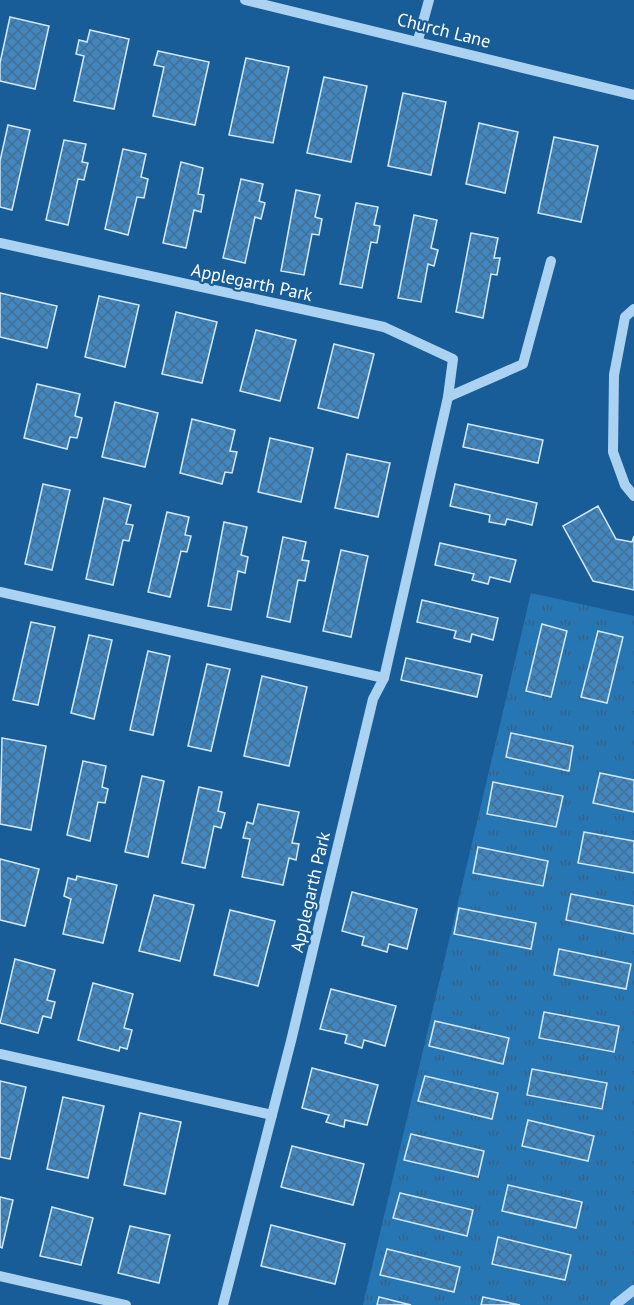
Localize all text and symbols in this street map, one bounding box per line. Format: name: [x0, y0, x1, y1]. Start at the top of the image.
street label: Church Lane: [395, 7, 493, 53]
street label: Applegarth Park: [189, 258, 315, 306]
street label: Applegarth Park: [285, 829, 335, 955]

